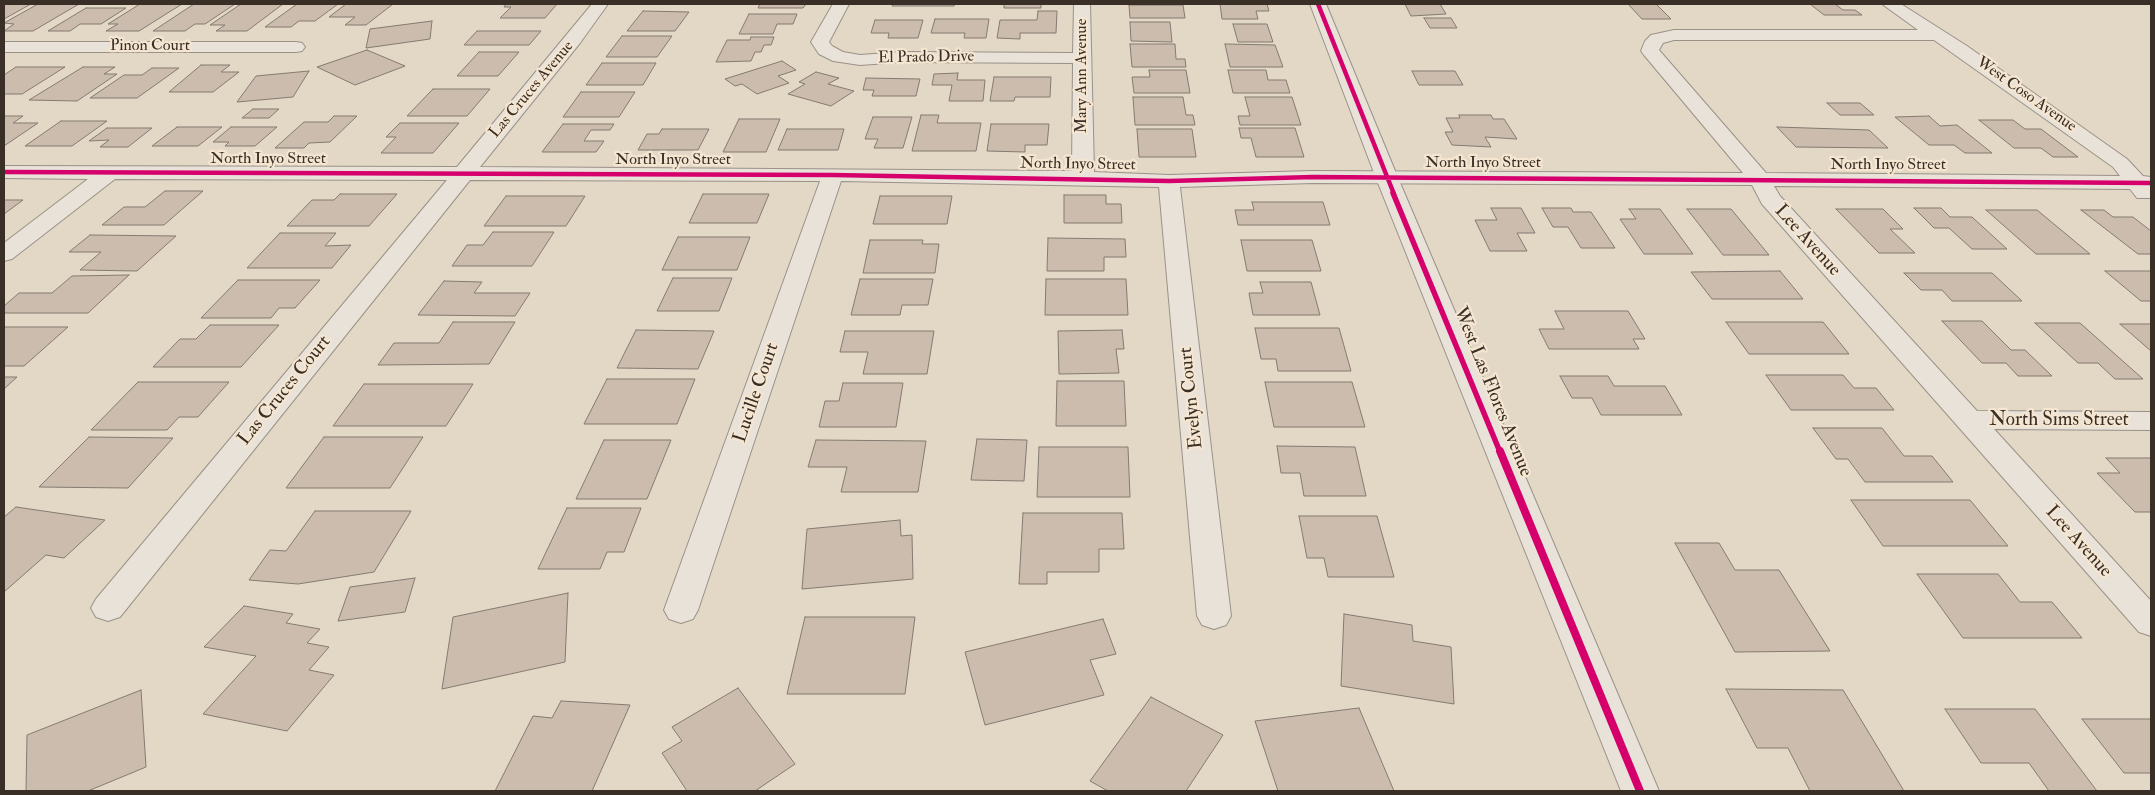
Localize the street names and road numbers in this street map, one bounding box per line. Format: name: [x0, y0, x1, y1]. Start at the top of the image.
street label: Mary Ann Avenue: [1073, 19, 1093, 133]
street label: Pinon Court: [110, 37, 190, 57]
street label: Las Cruces Avenue: [486, 37, 578, 143]
street label: El Prado Drive: [878, 48, 974, 68]
street label: West Coso Avenue: [1972, 53, 2080, 137]
street label: North Inyo Street: [210, 150, 326, 170]
street label: North Inyo Street: [615, 151, 731, 171]
street label: North Inyo Street: [1020, 154, 1136, 176]
street label: North Inyo Street: [1425, 154, 1541, 174]
street label: North Inyo Street: [1830, 156, 1946, 176]
street label: Lee Avenue: [1769, 200, 1845, 282]
street label: West Las Flores Avenue: [1448, 304, 1536, 480]
street label: Las Cruces Court: [234, 331, 336, 451]
street label: Lucille Court: [729, 340, 785, 446]
street label: Evelyn Court: [1175, 346, 1209, 450]
street label: North Sims Street: [1989, 410, 2129, 432]
street label: Lee Avenue: [2040, 501, 2116, 583]

